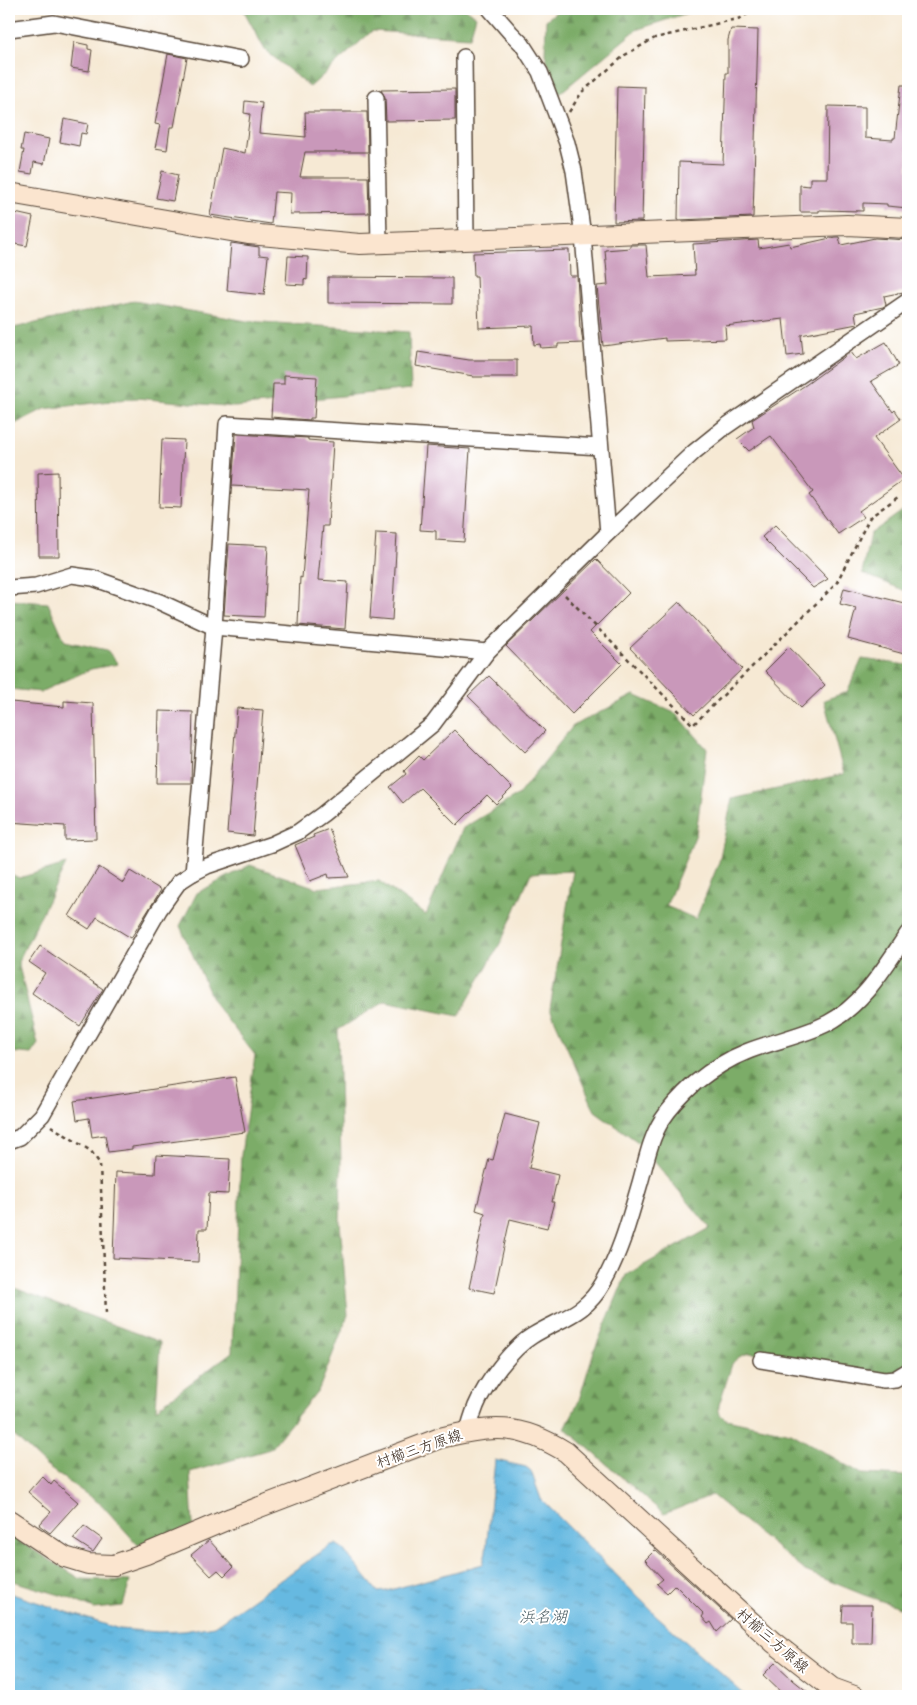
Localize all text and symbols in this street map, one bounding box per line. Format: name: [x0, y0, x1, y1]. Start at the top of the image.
street label: 村櫛三方原線: [373, 1424, 465, 1472]
street label: 村櫛三方原線: [733, 1603, 813, 1677]
water label: 浜名湖: [519, 1606, 569, 1626]

